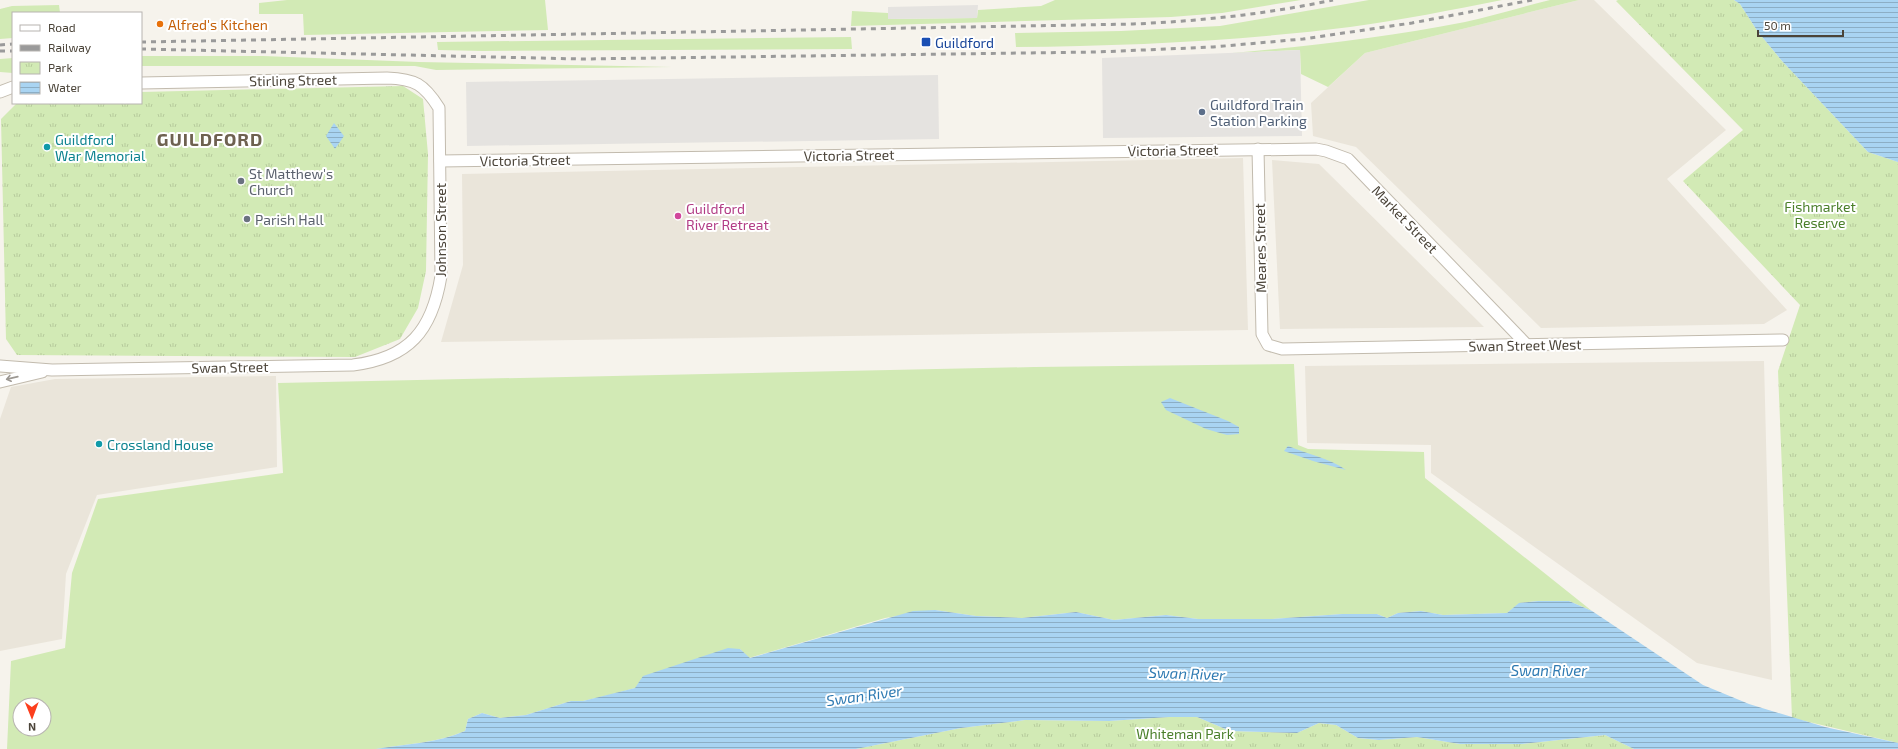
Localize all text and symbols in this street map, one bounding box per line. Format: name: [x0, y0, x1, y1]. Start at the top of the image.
legend: [12, 12, 142, 104]
scale bar: [1758, 12, 1843, 38]
place label: Alfred's Kitchen: [168, 16, 268, 33]
text: 50 m: [1764, 18, 1791, 32]
marker: Alfred's Kitchen: [155, 19, 165, 29]
text: Road: [48, 20, 76, 34]
place label: Guildford: [935, 34, 994, 51]
marker: Guildford: [920, 36, 932, 48]
text: Railway: [48, 40, 92, 54]
text: Park: [48, 60, 73, 74]
street label: Stirling Street: [249, 71, 337, 89]
text: Water: [48, 80, 82, 94]
place label: Guildford Train Station Parking: [1210, 96, 1307, 129]
marker: Guildford Train Station Parking: [1197, 107, 1207, 117]
district label: GUILDFORD: [157, 128, 263, 150]
place label: Guildford War Memorial: [55, 131, 146, 164]
street label: Victoria Street: [1127, 141, 1219, 159]
marker: Guildford War Memorial: [42, 142, 52, 152]
street label: Victoria Street: [803, 146, 895, 164]
street label: Victoria Street: [479, 151, 571, 169]
place label: St Matthew's Church: [249, 165, 333, 198]
marker: St Matthew's Church: [236, 176, 246, 186]
street label: Market Street: [1369, 182, 1441, 256]
street label: Johnson Street: [432, 183, 449, 277]
park label: Fishmarket Reserve: [1784, 198, 1856, 231]
place label: Guildford River Retreat: [686, 200, 769, 233]
street label: Meares Street: [1251, 203, 1269, 293]
place label: Parish Hall: [255, 211, 325, 228]
marker: Guildford River Retreat: [673, 211, 683, 221]
marker: Parish Hall: [242, 214, 252, 224]
street label: Swan Street West: [1468, 336, 1582, 354]
street label: Swan Street: [191, 358, 269, 376]
one-way arrow: [6, 375, 19, 383]
place label: Crossland House: [107, 436, 214, 453]
marker: Crossland House: [94, 439, 104, 449]
water label: Swan River: [1511, 661, 1588, 679]
water label: Swan River: [1148, 663, 1227, 683]
water label: Swan River: [825, 681, 904, 709]
north arrow: [12, 697, 52, 737]
text: N: [28, 721, 36, 734]
park label: Whiteman Park: [1136, 725, 1234, 742]

